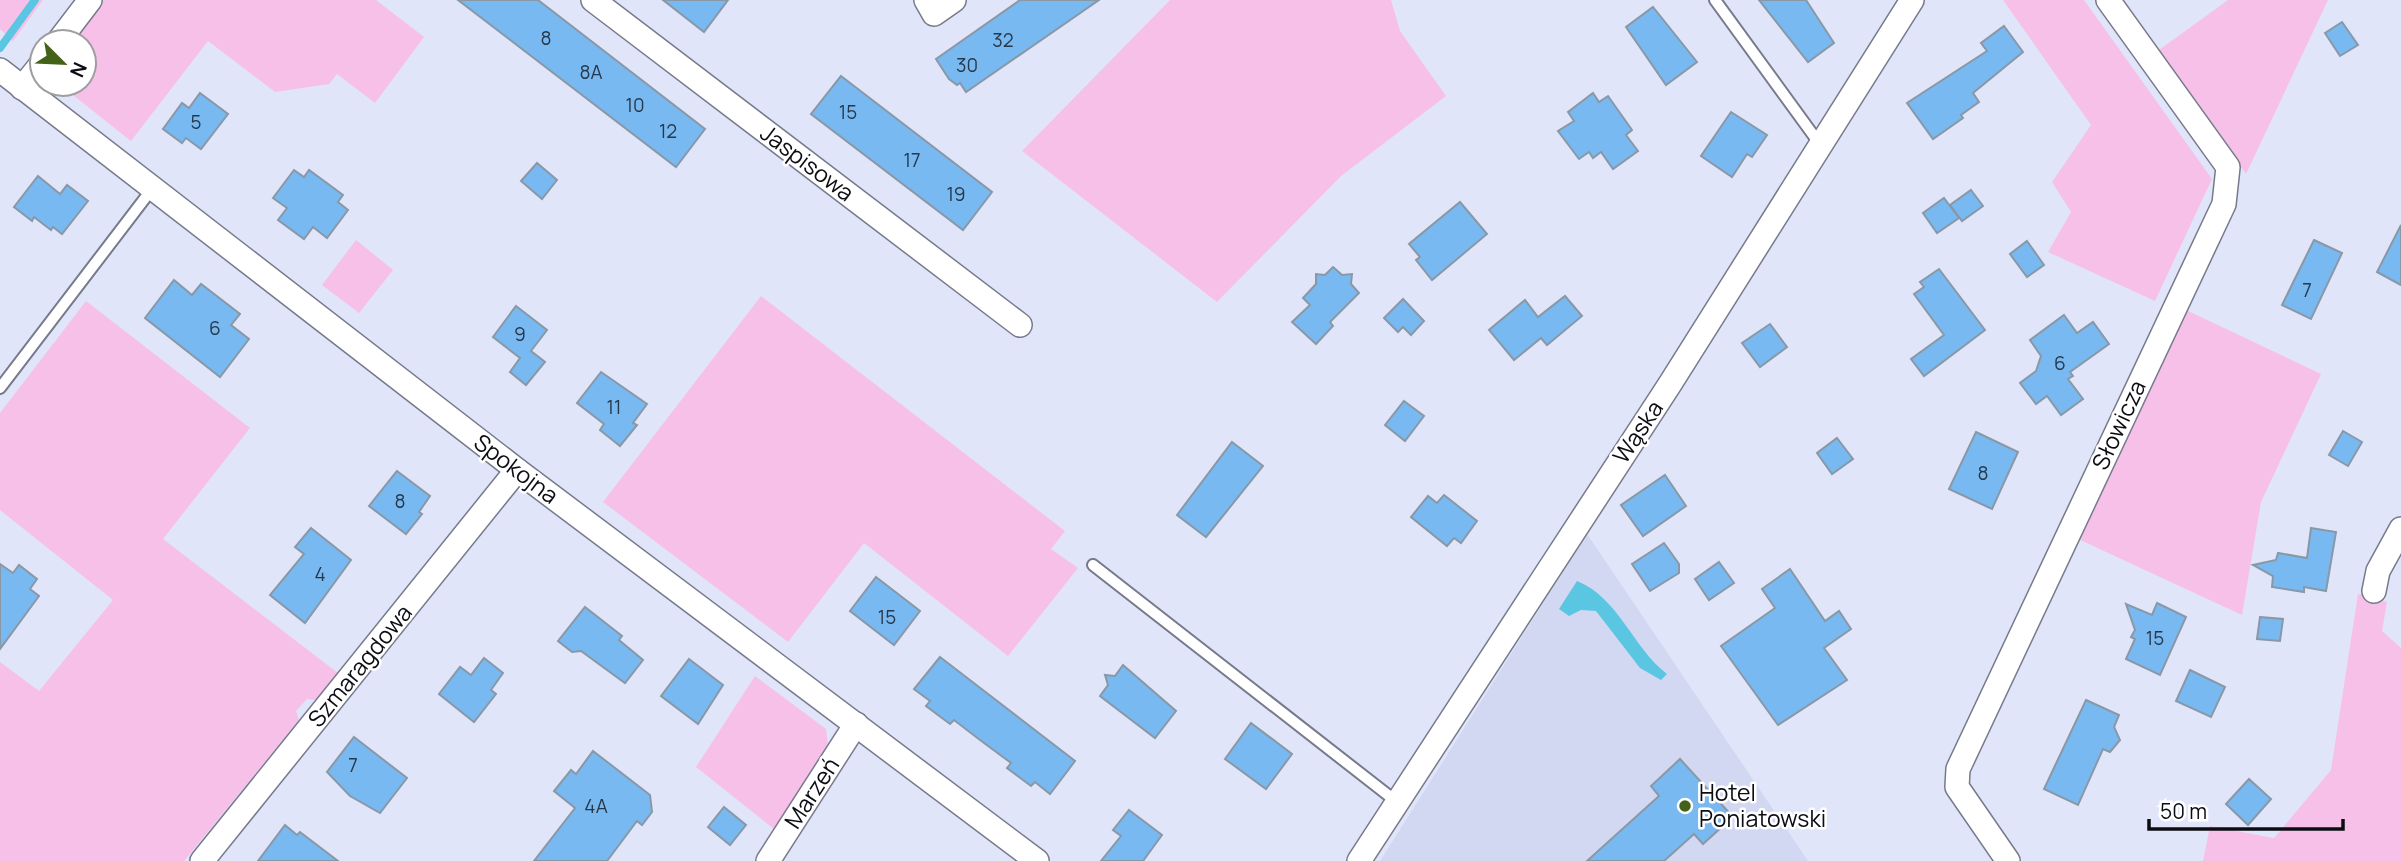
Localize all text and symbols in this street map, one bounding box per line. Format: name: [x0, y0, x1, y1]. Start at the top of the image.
house number: 8: [540, 25, 552, 51]
house number: 32: [992, 27, 1014, 53]
north arrow: [28, 28, 98, 98]
house number: 30: [956, 52, 978, 78]
text: N: [64, 58, 93, 81]
house number: 8A: [579, 59, 603, 85]
house number: 10: [625, 92, 645, 118]
house number: 15: [839, 99, 857, 125]
house number: 5: [191, 109, 202, 135]
street label: Jaspisowa: [754, 116, 861, 208]
house number: 12: [659, 118, 677, 144]
house number: 17: [904, 147, 920, 173]
house number: 19: [946, 181, 966, 207]
house number: 7: [2302, 277, 2312, 303]
house number: 6: [209, 315, 221, 341]
house number: 9: [514, 321, 526, 347]
house number: 6: [2054, 350, 2066, 376]
street label: Słowicza: [2083, 375, 2153, 475]
house number: 11: [607, 394, 621, 420]
street label: Wąska: [1604, 394, 1670, 469]
street label: Spokojna: [468, 426, 566, 511]
house number: 8: [1977, 460, 1989, 486]
house number: 8: [394, 488, 406, 514]
house number: 4: [314, 561, 326, 587]
street label: Szmaragdowa: [300, 597, 419, 733]
house number: 15: [878, 604, 896, 630]
house number: 15: [2146, 625, 2164, 651]
street label: Marzeń: [776, 751, 846, 834]
house number: 7: [348, 752, 358, 778]
place label: Hotel Poniatowski: [1699, 776, 1826, 834]
scale bar: [2149, 788, 2343, 832]
house number: 4A: [584, 793, 608, 819]
text: 50 m: [2160, 797, 2207, 825]
marker: Hotel Poniatowski: [1677, 798, 1693, 814]

